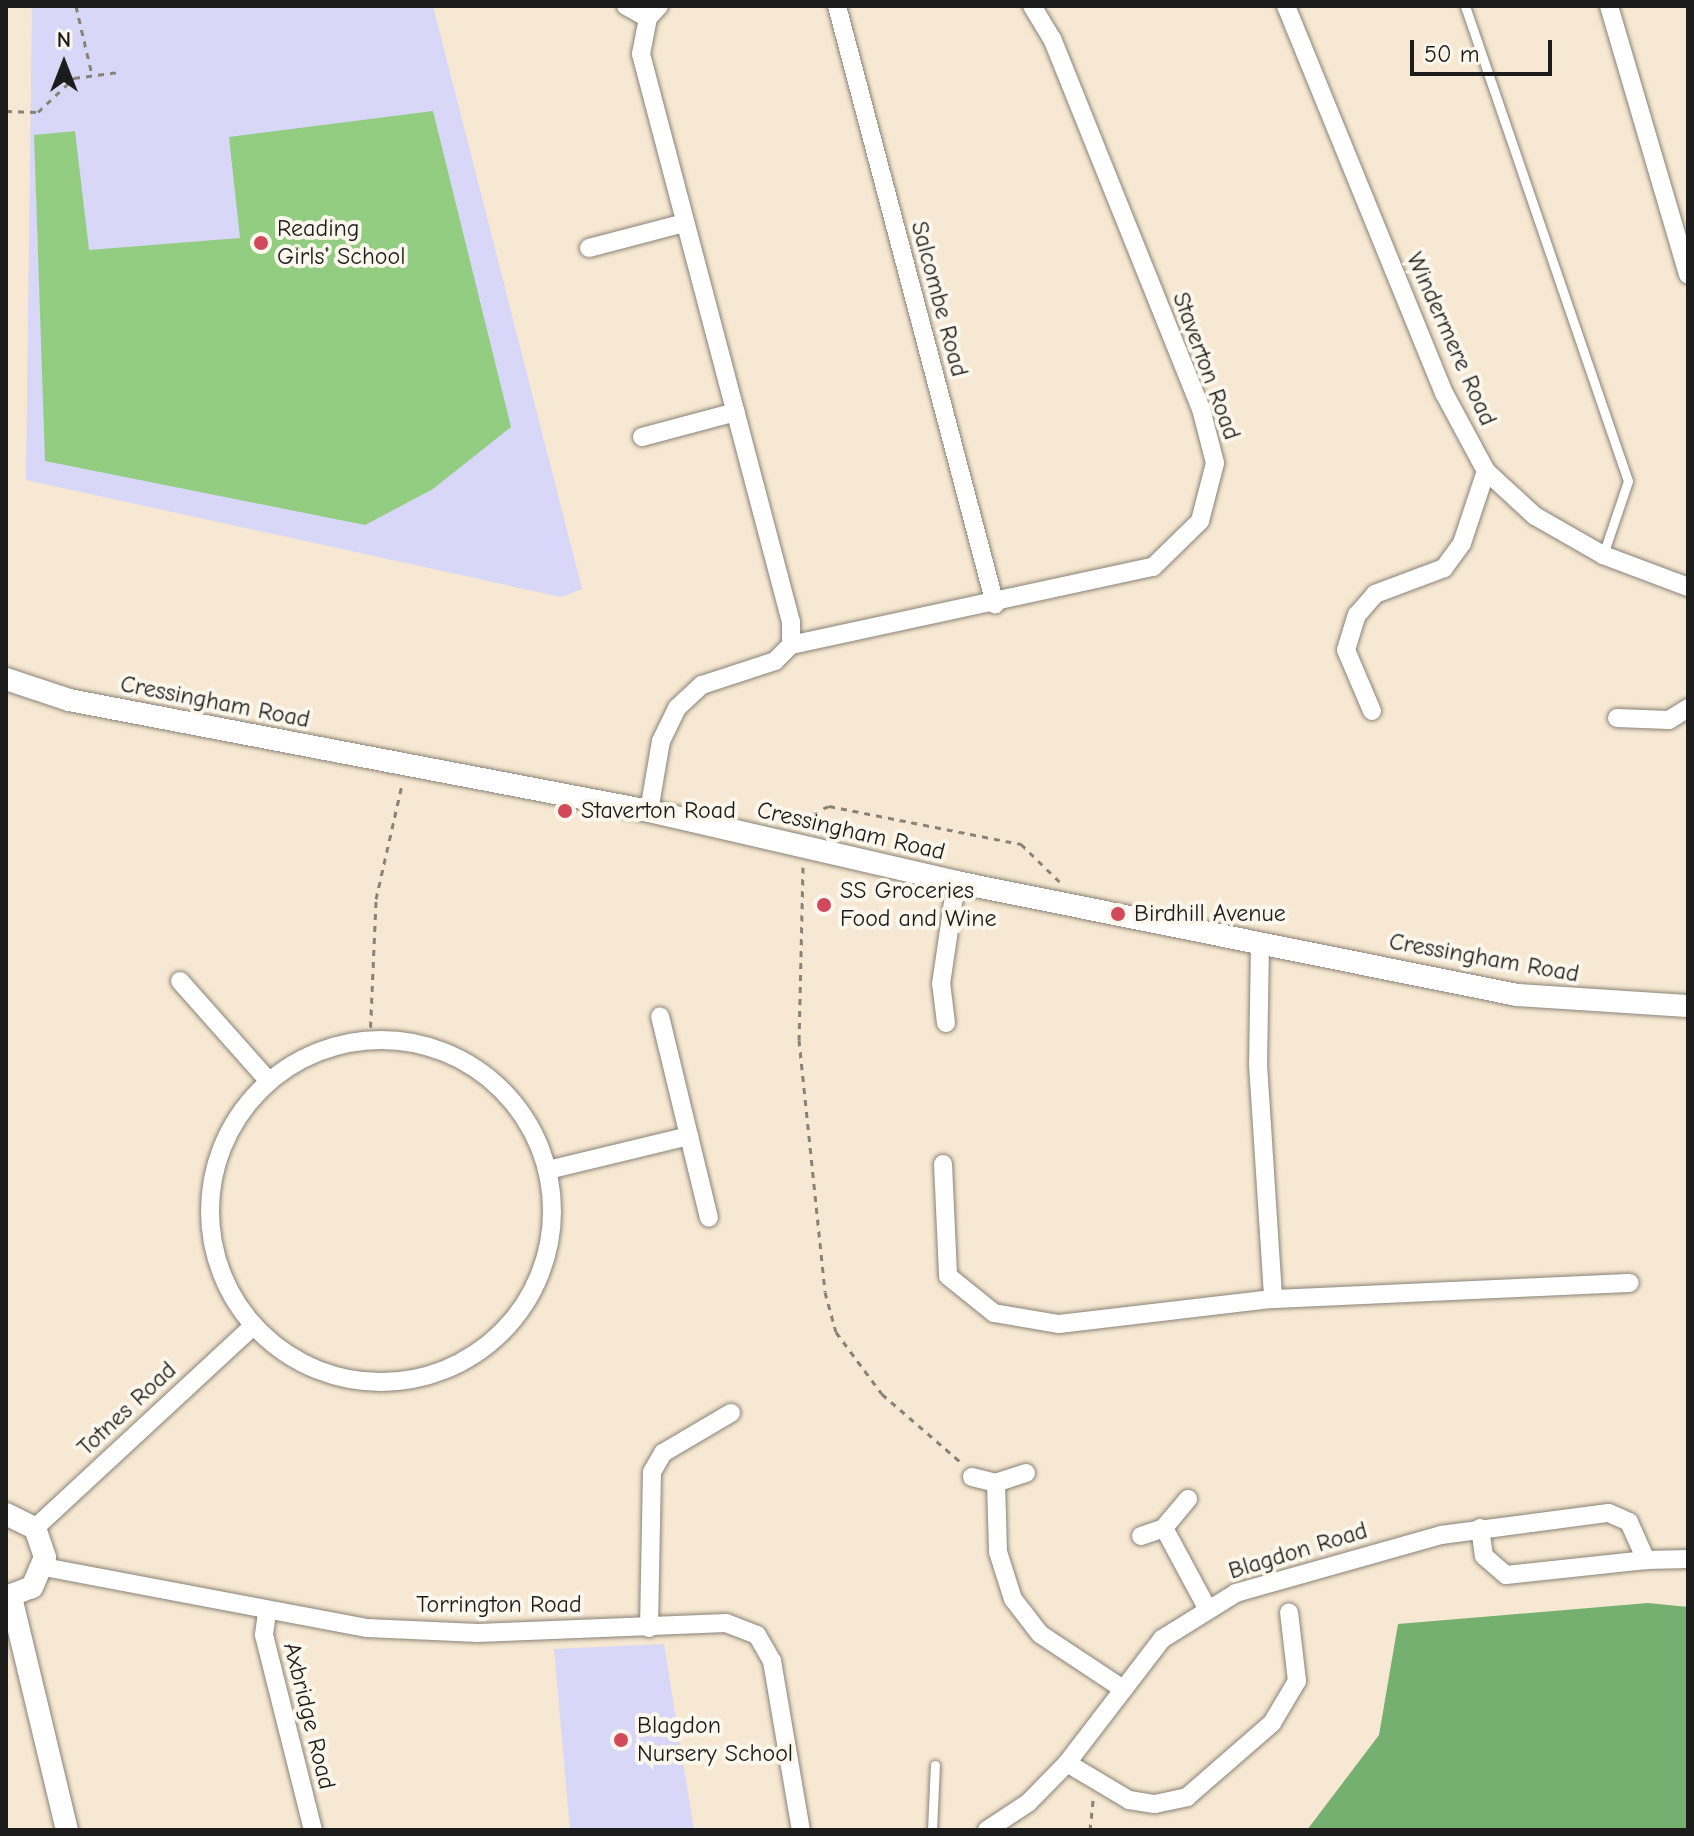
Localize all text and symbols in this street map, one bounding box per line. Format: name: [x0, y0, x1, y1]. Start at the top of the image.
north arrow: [24, 24, 104, 104]
scale bar: [1414, 24, 1556, 74]
text: N: [57, 27, 71, 53]
text: 50 m: [1424, 40, 1480, 68]
place label: Reading Girls' School: [277, 215, 405, 271]
street label: Salcombe Road: [904, 218, 974, 380]
marker: Reading Girls' School: [252, 234, 270, 252]
street label: Windermere Road: [1400, 248, 1502, 430]
street label: Staverton Road: [1166, 288, 1246, 444]
street label: Cressingham Road: [118, 670, 312, 734]
street label: Cressingham Road: [754, 795, 948, 867]
place label: Staverton Road: [581, 797, 736, 825]
marker: Staverton Road: [556, 802, 574, 820]
place label: SS Groceries Food and Wine: [840, 877, 997, 933]
marker: SS Groceries Food and Wine: [815, 896, 833, 914]
place label: Birdhill Avenue: [1134, 900, 1286, 928]
marker: Birdhill Avenue: [1109, 905, 1127, 923]
street label: Cressingham Road: [1387, 927, 1581, 989]
street label: Totnes Road: [72, 1356, 182, 1462]
street label: Blagdon Road: [1225, 1516, 1371, 1586]
street label: Torrington Road: [416, 1591, 582, 1619]
street label: Axbridge Road: [277, 1640, 341, 1792]
place label: Blagdon Nursery School: [637, 1712, 793, 1768]
marker: Blagdon Nursery School: [612, 1731, 630, 1749]

